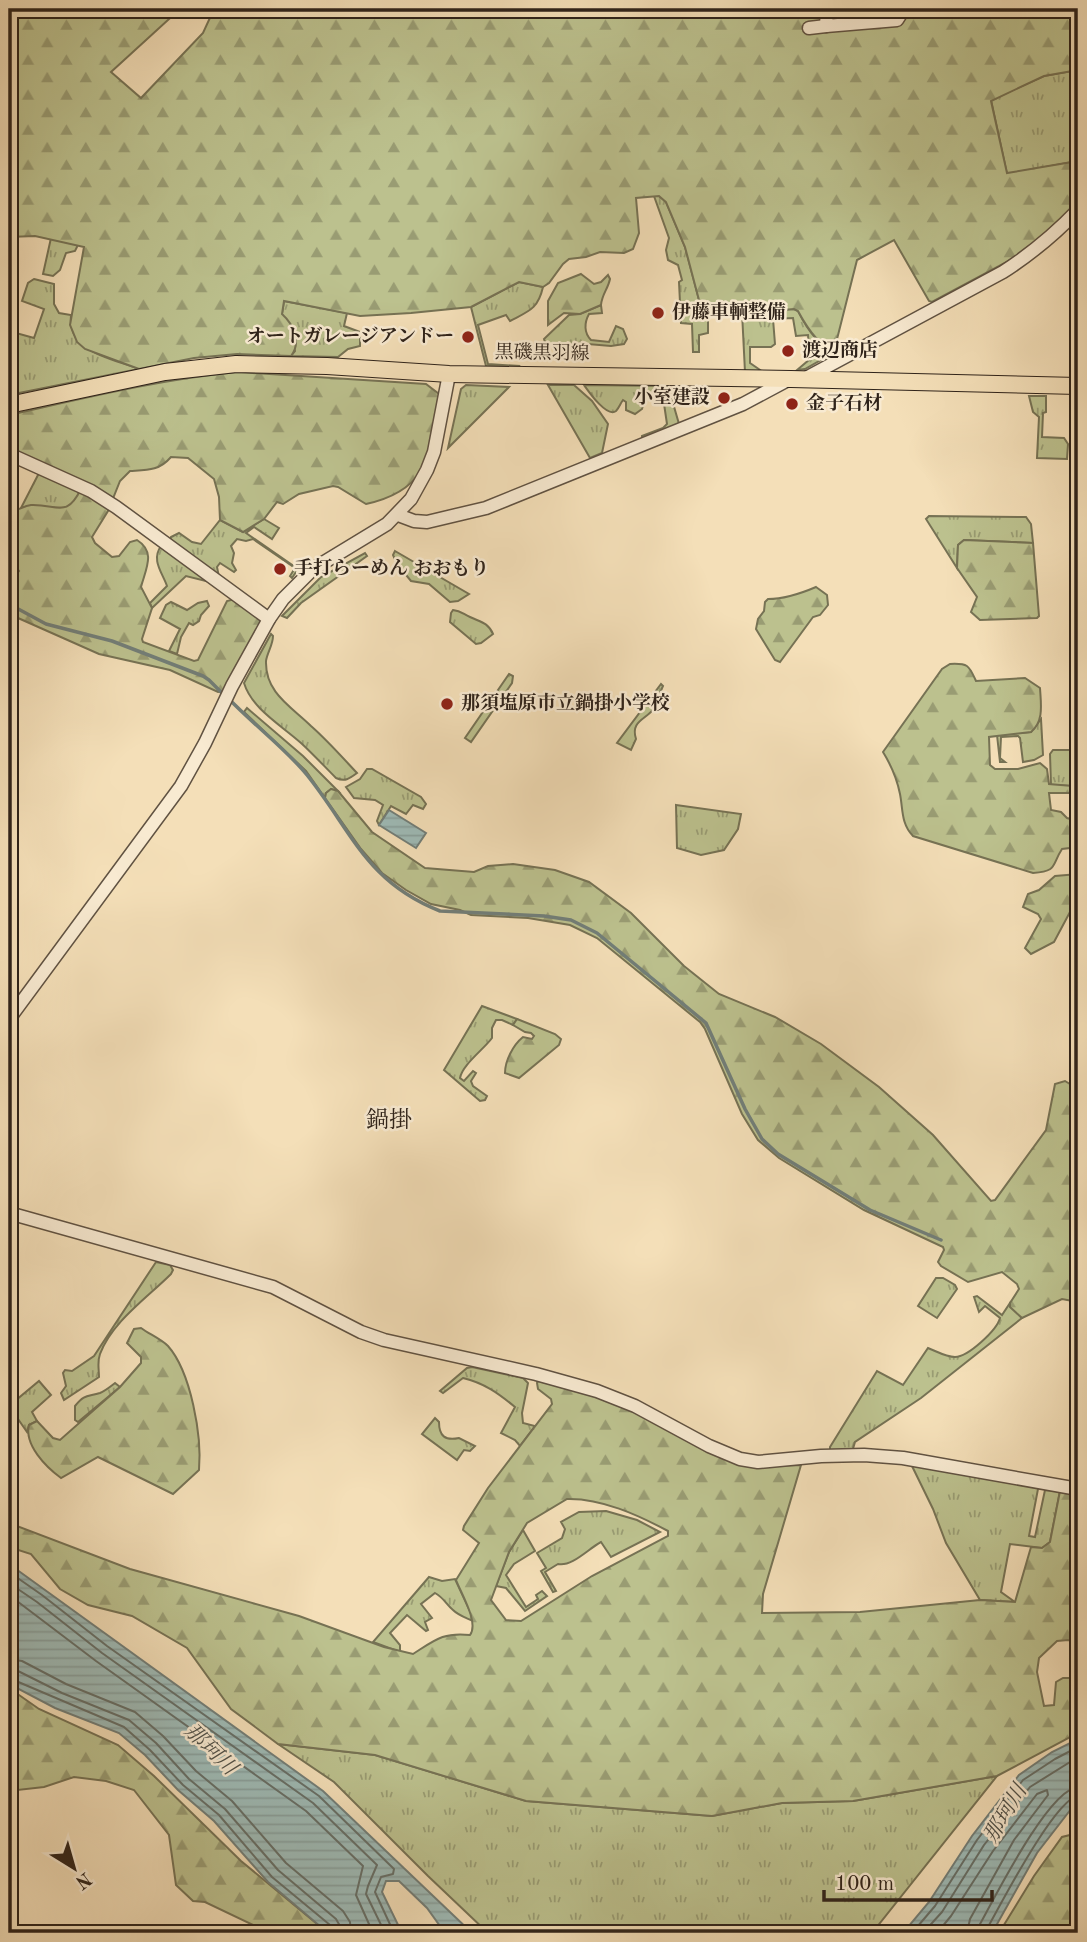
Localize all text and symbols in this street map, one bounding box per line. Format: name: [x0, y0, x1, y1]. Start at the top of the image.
place label: 伊藤車輌整備: [672, 301, 786, 323]
marker: 伊藤車輌整備: [650, 305, 666, 321]
place label: オートガレージアンドー: [247, 326, 454, 347]
marker: オートガレージアンドー: [460, 329, 476, 345]
place label: 渡辺商店: [802, 339, 878, 361]
street label: 黒磯黒羽線: [494, 342, 590, 364]
marker: 渡辺商店: [780, 343, 796, 359]
place label: 小室建設: [634, 386, 710, 408]
marker: 小室建設: [716, 390, 732, 406]
place label: 金子石材: [806, 392, 882, 414]
marker: 金子石材: [784, 396, 800, 412]
place label: 手打らーめん おおもり: [294, 557, 489, 579]
marker: 手打らーめん おおもり: [272, 561, 288, 577]
place label: 那須塩原市立鍋掛小学校: [461, 692, 670, 714]
marker: 那須塩原市立鍋掛小学校: [439, 696, 455, 712]
district label: 鍋掛: [366, 1107, 412, 1132]
water label: 那珂川: [180, 1720, 242, 1781]
water label: 那珂川: [980, 1779, 1032, 1846]
north arrow: [38, 1834, 108, 1904]
scale bar: [824, 1858, 992, 1902]
text: N: [71, 1868, 94, 1892]
text: 100 m: [835, 1874, 894, 1895]

